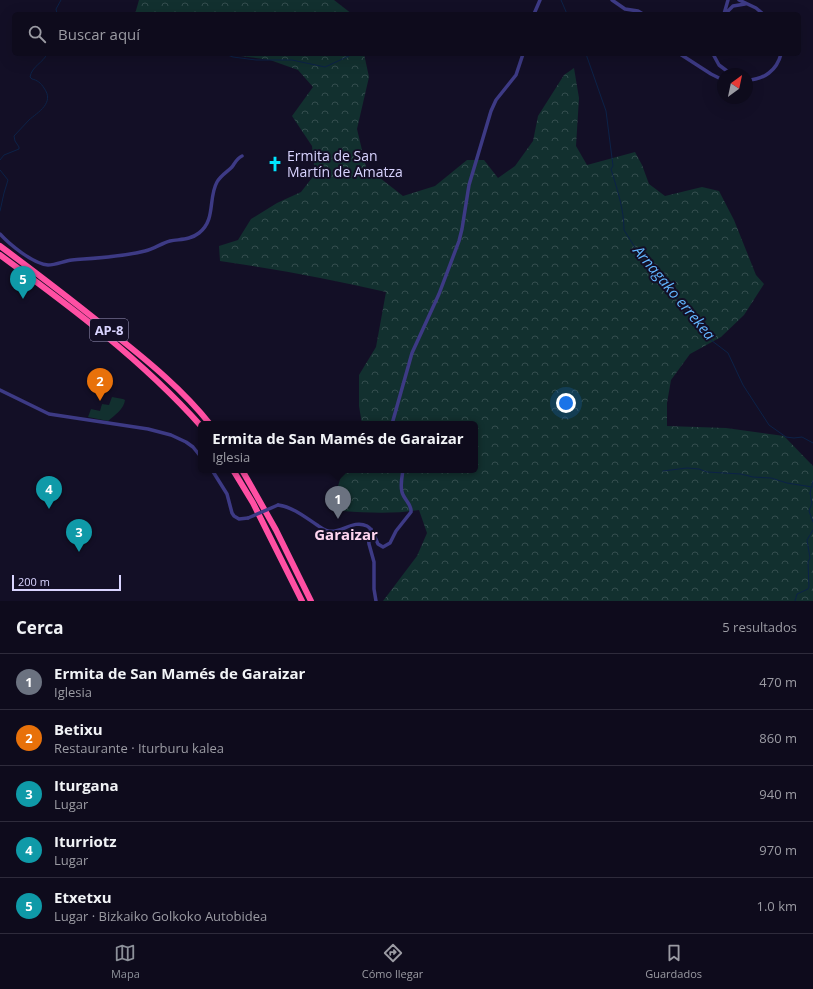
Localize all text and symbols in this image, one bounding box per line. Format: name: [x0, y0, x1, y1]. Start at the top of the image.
search box: [12, 12, 801, 56]
icon: search: [26, 23, 48, 45]
text: Buscar aquí: [58, 24, 140, 44]
north arrow: [717, 68, 753, 104]
place label: Ermita de San Martín de Amatza: [287, 146, 403, 181]
church icon: Ermita de San Martín de Amatza: [266, 155, 284, 173]
water label: Arnagako errekea: [629, 240, 721, 344]
pin: 5: [10, 266, 36, 299]
road number: AP-8: [90, 319, 128, 341]
pin: 2: [87, 368, 113, 401]
your location: [556, 393, 576, 413]
popup: [198, 421, 478, 473]
text: Ermita de San Mamés de Garaizar: [212, 428, 464, 448]
text: Iglesia: [212, 448, 250, 466]
pin: 4: [36, 476, 62, 509]
pin: 1: [325, 486, 351, 519]
pin: 3: [66, 519, 92, 552]
district label: Garaizar: [314, 524, 378, 544]
scale bar: [12, 573, 121, 592]
text: 200 m: [18, 574, 50, 589]
text: Cerca: [16, 616, 64, 639]
text: 5 resultados: [722, 618, 797, 636]
text: Ermita de San Mamés de Garaizar: [54, 663, 305, 683]
text: 1: [25, 673, 33, 691]
text: 470 m: [759, 673, 797, 691]
text: Iglesia: [54, 683, 92, 701]
text: Betixu: [54, 719, 103, 739]
text: 2: [25, 729, 33, 747]
text: 860 m: [759, 729, 797, 747]
text: Restaurante · Iturburu kalea: [54, 739, 224, 757]
text: Iturgana: [54, 775, 119, 795]
text: 3: [25, 785, 33, 803]
text: 940 m: [759, 785, 797, 803]
text: Lugar: [54, 795, 88, 813]
text: Iturriotz: [54, 831, 117, 851]
text: 4: [25, 841, 33, 859]
text: 970 m: [759, 841, 797, 859]
text: Lugar: [54, 851, 88, 869]
text: Etxetxu: [54, 887, 112, 907]
text: 5: [25, 897, 33, 915]
text: 1.0 km: [756, 897, 797, 915]
text: Lugar · Bizkaiko Golkoko Autobidea: [54, 907, 267, 925]
tab: Mapa: [111, 942, 140, 981]
tab: Cómo llegar: [362, 942, 423, 981]
tab: Guardados: [645, 942, 702, 981]

